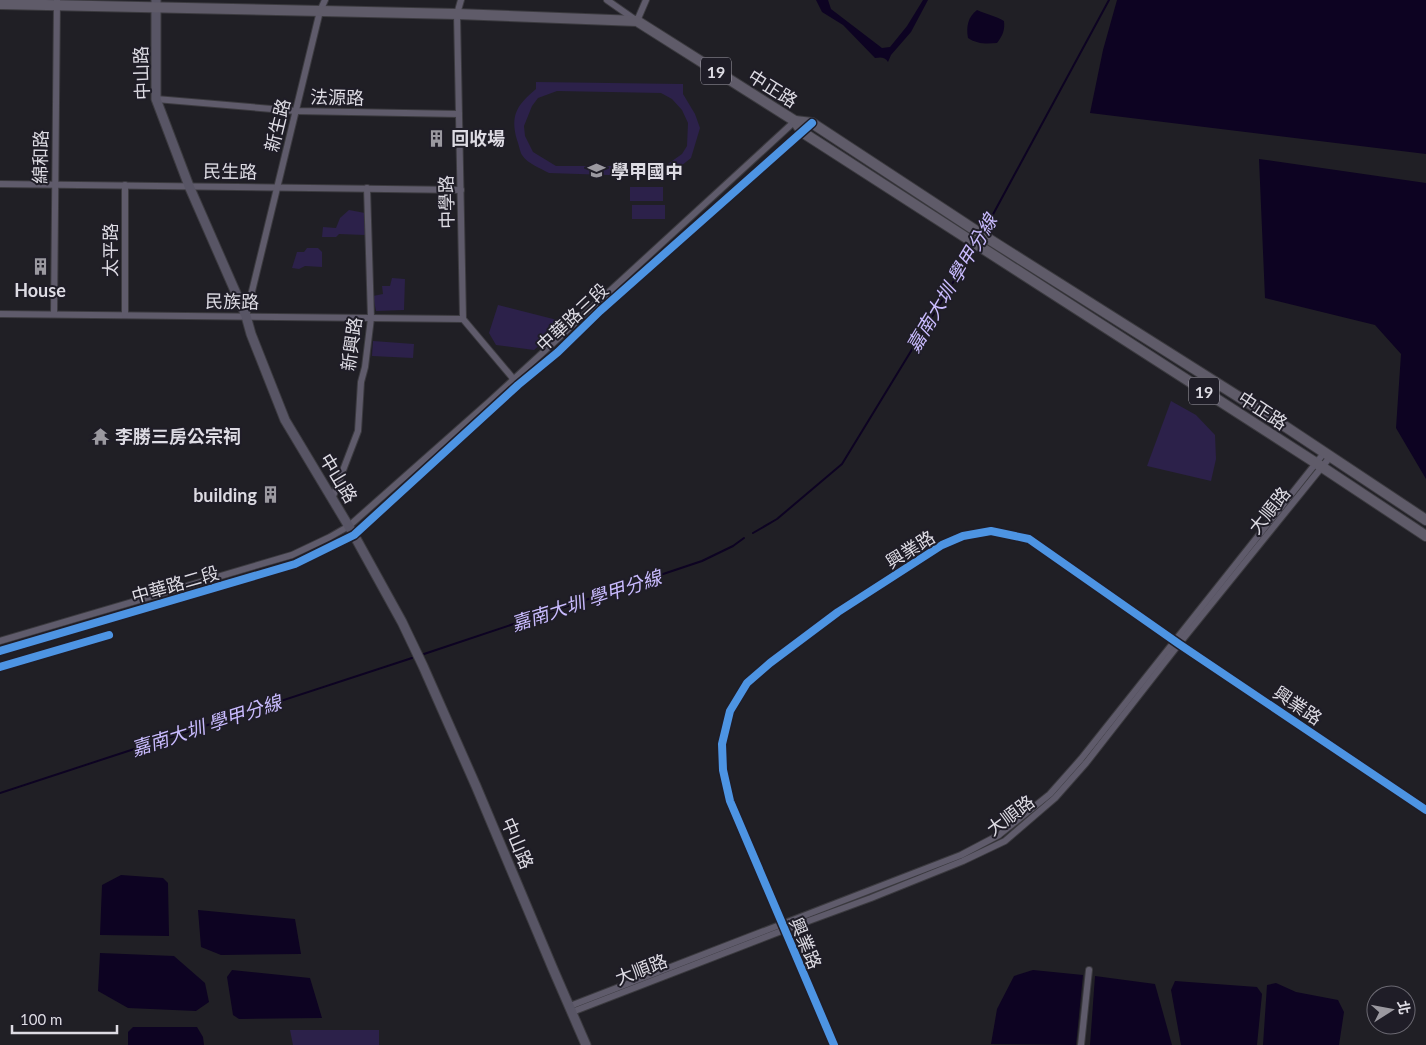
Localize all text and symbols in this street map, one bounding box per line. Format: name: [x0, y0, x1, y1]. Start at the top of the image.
street label: 中山路: [129, 46, 153, 100]
road number: 19: [701, 58, 731, 84]
street label: 中正路: [744, 64, 802, 112]
street label: 法源路: [310, 86, 364, 108]
street label: 新生路: [260, 96, 294, 154]
place label: 回收場: [451, 127, 505, 149]
building icon: 回收場: [427, 128, 447, 148]
street label: 綿和路: [29, 130, 51, 184]
street label: 民生路: [203, 160, 257, 182]
place label: 學甲國中: [611, 160, 683, 182]
school or university icon: 學甲國中: [587, 161, 607, 181]
street label: 中學路: [435, 175, 457, 229]
water label: 嘉南大圳 學甲分線: [901, 208, 1002, 356]
street label: 太平路: [99, 223, 121, 277]
building icon: House: [30, 257, 50, 277]
street label: 中華路三段: [532, 278, 612, 356]
place label: House: [14, 279, 66, 301]
street label: 民族路: [205, 290, 259, 312]
street label: 新興路: [336, 316, 366, 372]
road number: 19: [1189, 378, 1219, 404]
street label: 中正路: [1234, 386, 1292, 434]
place label: 李勝三房公宗祠: [115, 425, 241, 447]
temple icon: 李勝三房公宗祠: [91, 426, 111, 446]
street label: 中山路: [316, 449, 362, 507]
street label: 大順路: [1243, 482, 1295, 538]
place label: building: [193, 484, 257, 506]
building icon: building: [261, 485, 281, 505]
street label: 興業路: [881, 525, 939, 573]
street label: 中華路二段: [129, 561, 221, 607]
water label: 嘉南大圳 學甲分線: [508, 564, 666, 635]
street label: 興業路: [1269, 681, 1327, 729]
water label: 嘉南大圳 學甲分線: [128, 689, 286, 760]
street label: 大順路: [982, 790, 1038, 840]
street label: 中山路: [497, 814, 539, 872]
street label: 興業路: [785, 914, 827, 972]
street label: 大順路: [612, 949, 670, 989]
north arrow: [1366, 985, 1416, 1035]
text: 北: [1395, 999, 1414, 1016]
scale bar: [12, 1002, 118, 1034]
text: 100 m: [20, 1010, 62, 1028]

